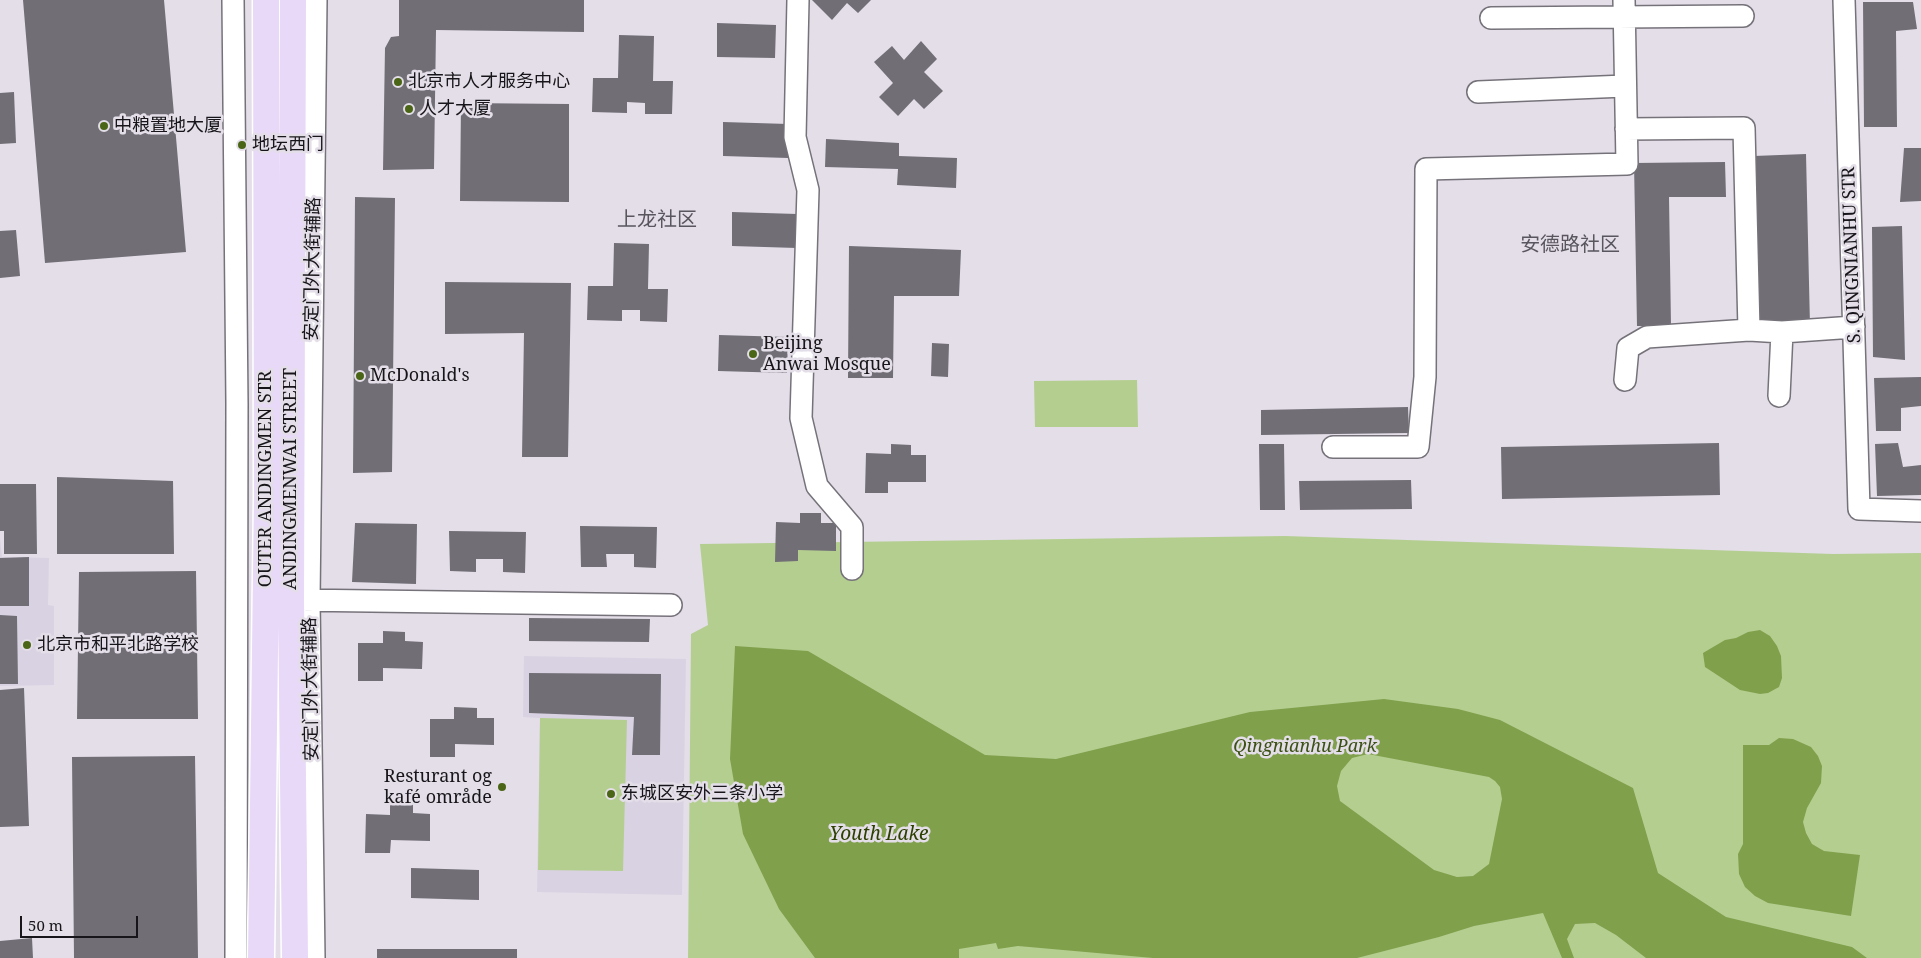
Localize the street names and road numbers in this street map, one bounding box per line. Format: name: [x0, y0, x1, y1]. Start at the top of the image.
street label: S. QINGNIANHU STR: [1838, 166, 1866, 344]
street label: 安定门外大街辅路: [301, 197, 325, 341]
street label: ANDINGMENWAI STREET: [280, 368, 302, 590]
street label: OUTER ANDINGMEN STR: [255, 371, 277, 587]
street label: 安定门外大街辅路: [299, 617, 323, 761]

